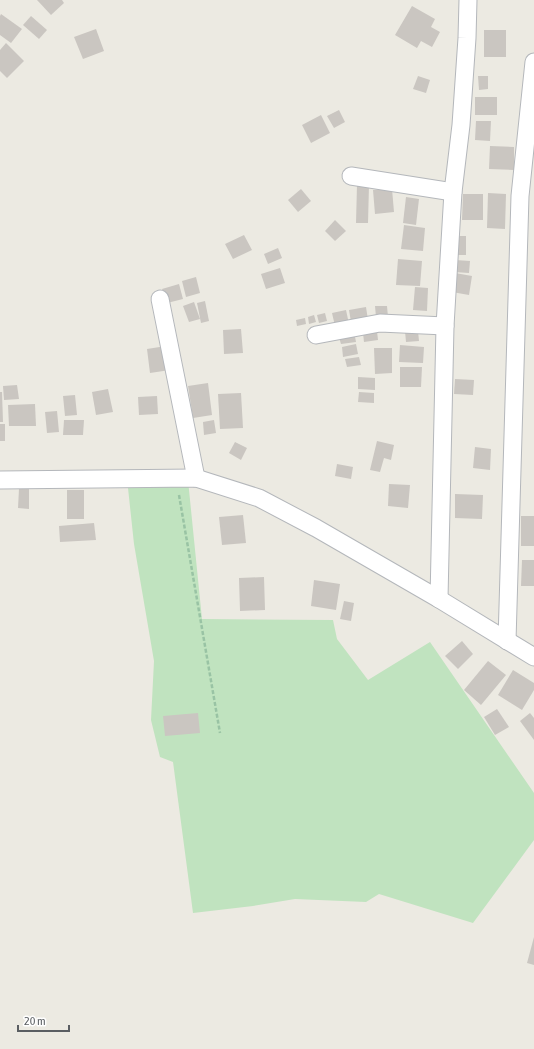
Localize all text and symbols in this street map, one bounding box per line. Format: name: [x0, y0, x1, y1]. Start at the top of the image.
scale bar: [18, 1007, 69, 1033]
text: 20 m: [24, 1014, 46, 1028]

